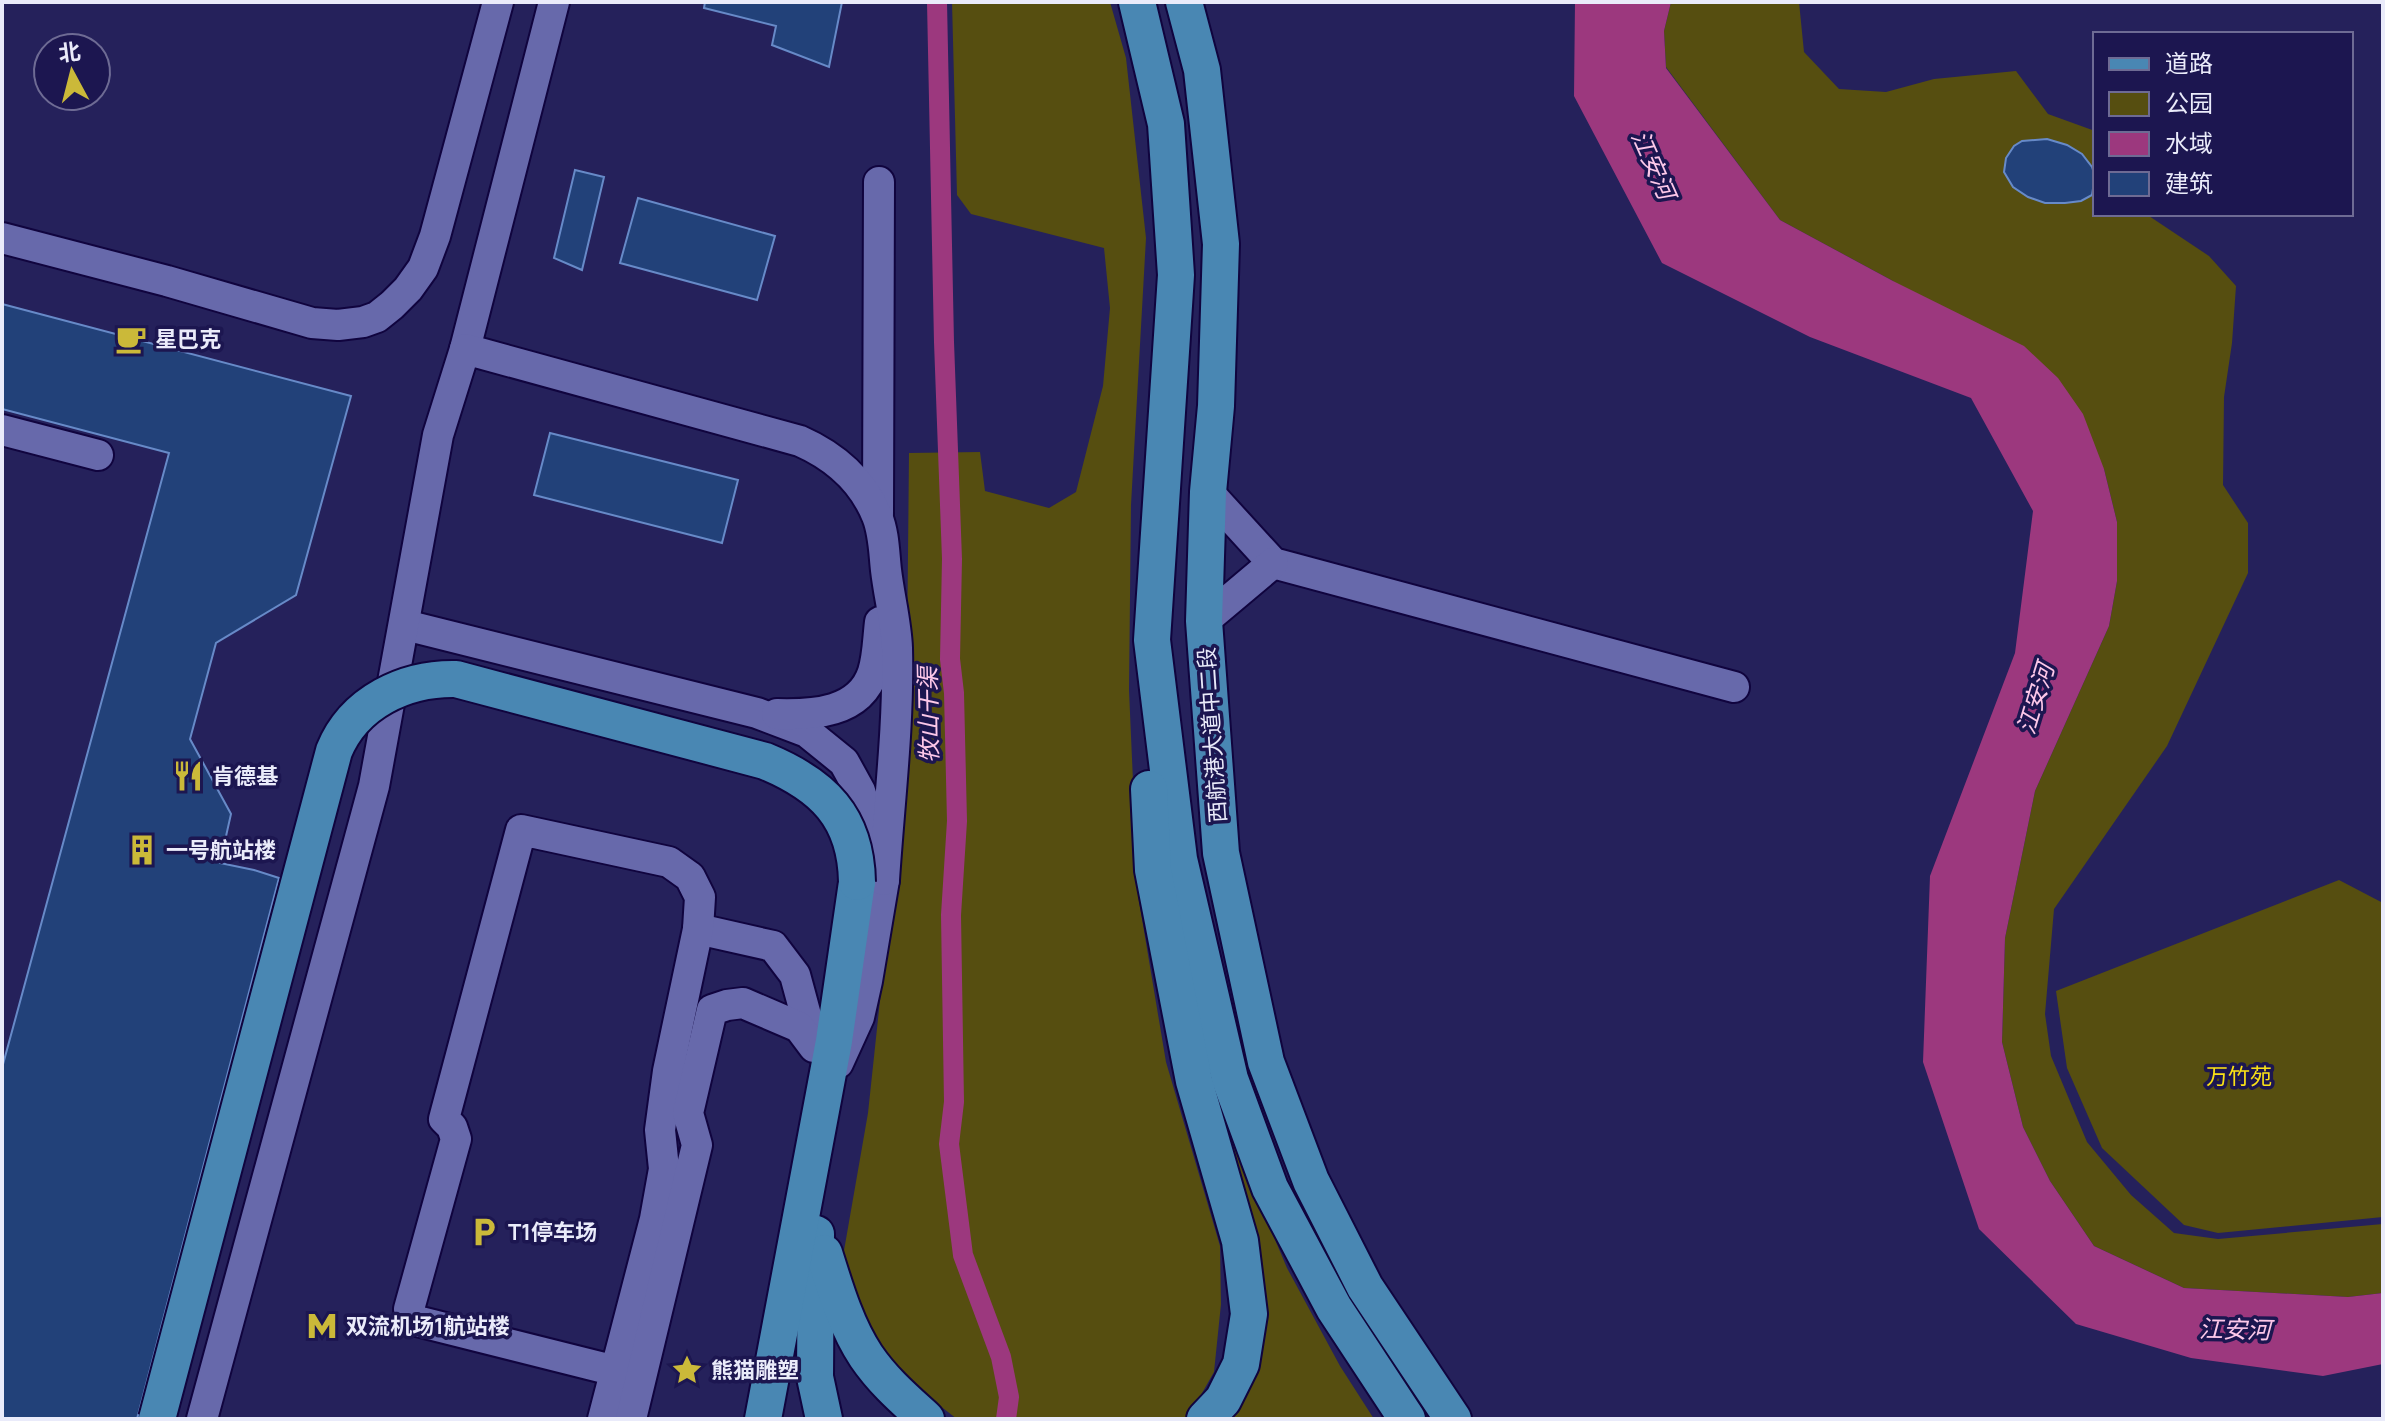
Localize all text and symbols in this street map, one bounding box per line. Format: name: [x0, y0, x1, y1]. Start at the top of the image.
north arrow: [32, 32, 112, 112]
legend: [2093, 32, 2353, 216]
text: 北: [57, 36, 82, 68]
text: 道路: [2165, 46, 2213, 79]
text: 公园: [2165, 86, 2213, 119]
water label: 江安河: [1625, 125, 1686, 208]
text: 水域: [2165, 126, 2213, 159]
text: 建筑: [2165, 166, 2213, 199]
cafe icon: 星巴克: [114, 322, 148, 356]
place label: 星巴克: [155, 324, 221, 354]
street label: 西航港大道中二段: [1191, 646, 1233, 824]
water label: 江安河: [2008, 655, 2062, 738]
water label: 牧山干渠: [910, 664, 945, 763]
restaurant icon: 肯德基: [171, 759, 205, 793]
place label: 肯德基: [212, 761, 278, 791]
building icon: 一号航站楼: [125, 833, 159, 867]
place label: 一号航站楼: [166, 835, 276, 865]
park label: 万竹苑: [2206, 1061, 2272, 1091]
parking icon: T1停车场: [467, 1215, 501, 1249]
place label: T1停车场: [508, 1217, 597, 1247]
metro station icon: 双流机场1航站楼: [305, 1309, 339, 1343]
place label: 双流机场1航站楼: [346, 1311, 510, 1341]
water label: 江安河: [2199, 1311, 2275, 1346]
place icon: 熊猫雕塑: [670, 1353, 704, 1387]
place label: 熊猫雕塑: [711, 1355, 799, 1385]

